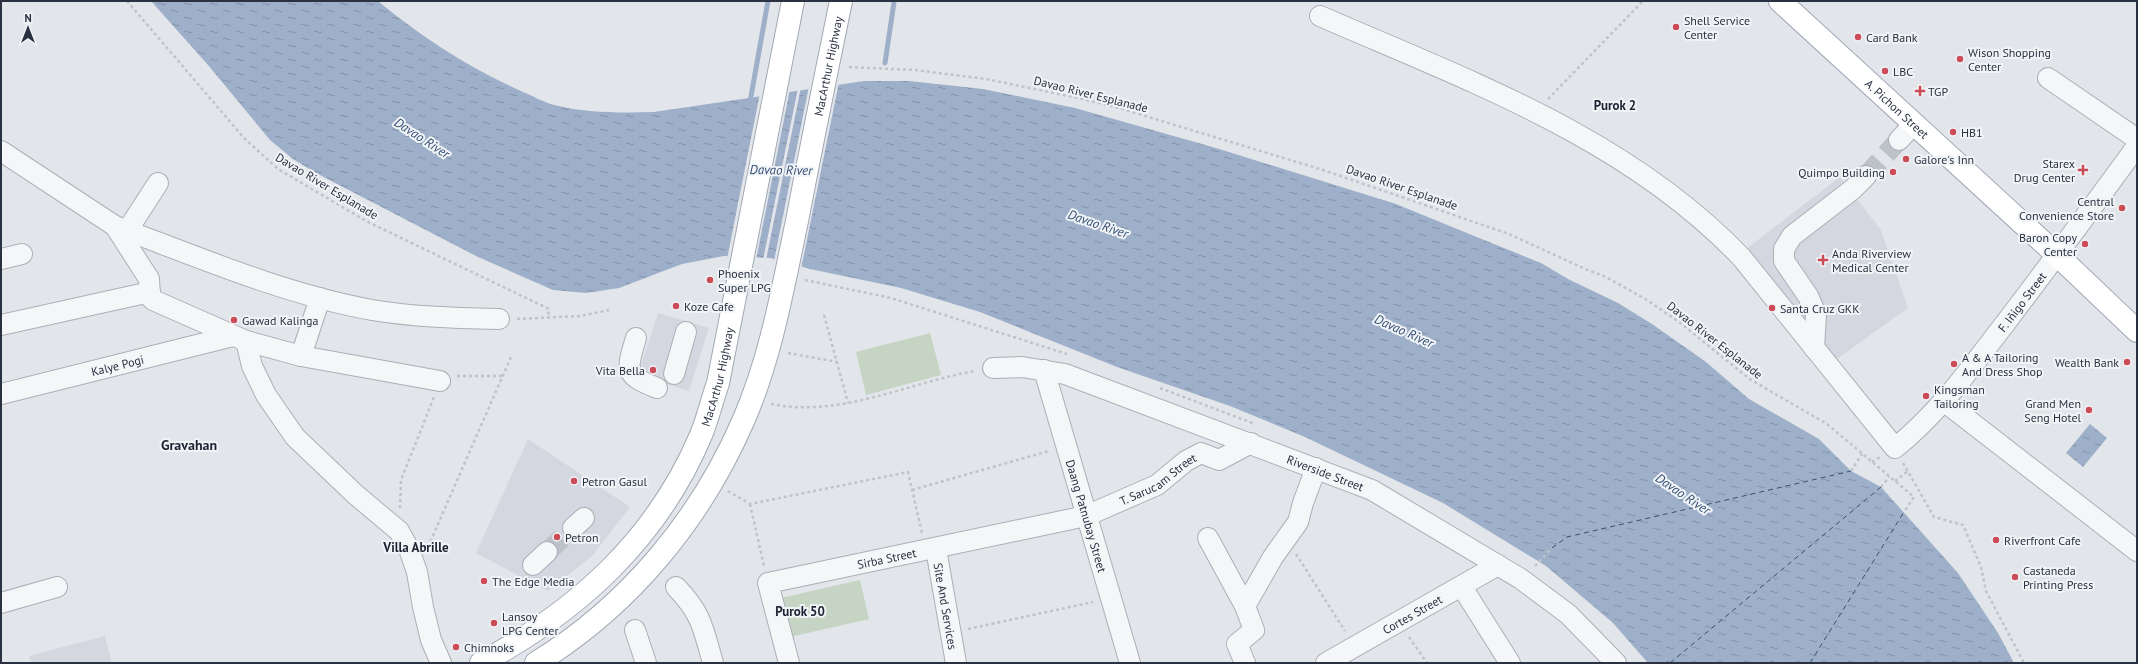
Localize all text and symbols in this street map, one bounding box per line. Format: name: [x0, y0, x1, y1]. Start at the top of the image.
north arrow: [8, 8, 48, 48]
text: N: [24, 11, 32, 25]
place label: Shell Service Center: [1684, 13, 1750, 42]
street label: MacArthur Highway: [810, 14, 845, 117]
marker: Shell Service Center: [1671, 22, 1681, 32]
place label: Card Bank: [1866, 30, 1918, 45]
marker: Card Bank: [1853, 32, 1863, 42]
place label: Wison Shopping Center: [1968, 45, 2051, 74]
marker: Wison Shopping Center: [1955, 54, 1965, 64]
place label: LBC: [1893, 64, 1913, 79]
marker: LBC: [1880, 66, 1890, 76]
street label: Davao River Esplanade: [1032, 73, 1150, 115]
street label: A. Pichon Street: [1862, 76, 1932, 141]
place label: TGP: [1928, 84, 1948, 99]
marker: TGP: [1915, 86, 1925, 96]
district label: Purok 2: [1594, 97, 1636, 114]
water label: Davao River: [391, 114, 454, 163]
place label: HB1: [1961, 125, 1983, 140]
marker: HB1: [1948, 127, 1958, 137]
street label: Davao River Esplanade: [273, 149, 381, 223]
place label: Galore's Inn: [1914, 152, 1974, 167]
marker: Galore's Inn: [1901, 154, 1911, 164]
place label: Starex Drug Center: [2014, 156, 2075, 185]
water label: Davao River: [750, 161, 813, 179]
street label: Davao River Esplanade: [1344, 161, 1460, 213]
place label: Quimpo Building: [1798, 165, 1885, 180]
marker: Starex Drug Center: [2078, 165, 2088, 175]
marker: Quimpo Building: [1888, 167, 1898, 177]
place label: Central Convenience Store: [2019, 194, 2114, 223]
marker: Central Convenience Store: [2117, 203, 2127, 213]
water label: Davao River: [1066, 206, 1131, 242]
place label: Baron Copy Center: [2019, 230, 2077, 259]
marker: Baron Copy Center: [2080, 239, 2090, 249]
place label: Anda Riverview Medical Center: [1832, 246, 1911, 275]
marker: Anda Riverview Medical Center: [1817, 254, 1829, 266]
place label: Phoenix Super LPG: [718, 266, 771, 295]
street label: F. Iñigo Street: [1994, 269, 2049, 335]
marker: Phoenix Super LPG: [705, 275, 715, 285]
street label: Davao River Esplanade: [1664, 298, 1766, 382]
place label: Koze Cafe: [684, 299, 734, 314]
marker: Koze Cafe: [671, 301, 681, 311]
place label: Santa Cruz GKK: [1780, 301, 1860, 316]
marker: Santa Cruz GKK: [1767, 303, 1777, 313]
water label: Davao River: [1372, 310, 1437, 352]
place label: Gawad Kalinga: [242, 313, 318, 328]
marker: Gawad Kalinga: [229, 315, 239, 325]
street label: MacArthur Highway: [697, 325, 736, 428]
place label: A & A Tailoring And Dress Shop: [1962, 350, 2042, 379]
street label: Kalye Pogi: [90, 351, 145, 379]
place label: Wealth Bank: [2055, 355, 2119, 370]
marker: Wealth Bank: [2122, 357, 2132, 367]
marker: A & A Tailoring And Dress Shop: [1949, 359, 1959, 369]
place label: Vita Bella: [595, 363, 645, 378]
marker: Vita Bella: [648, 365, 658, 375]
place label: Kingsman Tailoring: [1934, 382, 1985, 411]
marker: Kingsman Tailoring: [1921, 391, 1931, 401]
place label: Grand Men Seng Hotel: [2024, 396, 2081, 425]
marker: Grand Men Seng Hotel: [2084, 405, 2094, 415]
district label: Gravahan: [161, 436, 217, 454]
street label: T. Sarucam Street: [1117, 450, 1199, 508]
street label: Riverside Street: [1285, 451, 1366, 494]
street label: Daang Patnubay Street: [1063, 458, 1110, 574]
water label: Davao River: [1652, 469, 1714, 519]
place label: Petron Gasul: [582, 474, 648, 489]
marker: Petron Gasul: [569, 476, 579, 486]
place label: Petron: [565, 530, 599, 545]
marker: Petron: [552, 532, 562, 542]
place label: Riverfront Cafe: [2004, 533, 2081, 548]
marker: Riverfront Cafe: [1991, 535, 2001, 545]
district label: Villa Abrille: [382, 539, 449, 556]
street label: Sirba Street: [856, 544, 918, 572]
street label: Site And Services: [931, 562, 961, 651]
place label: Castaneda Printing Press: [2023, 563, 2093, 592]
marker: Castaneda Printing Press: [2010, 572, 2020, 582]
place label: The Edge Media: [492, 574, 574, 589]
marker: The Edge Media: [479, 576, 489, 586]
street label: Cortes Street: [1379, 591, 1445, 637]
district label: Purok 50: [775, 603, 825, 620]
place label: Lansoy LPG Center: [502, 609, 558, 638]
marker: Lansoy LPG Center: [489, 618, 499, 628]
place label: Chimnoks: [464, 640, 514, 655]
marker: Chimnoks: [451, 642, 461, 652]

